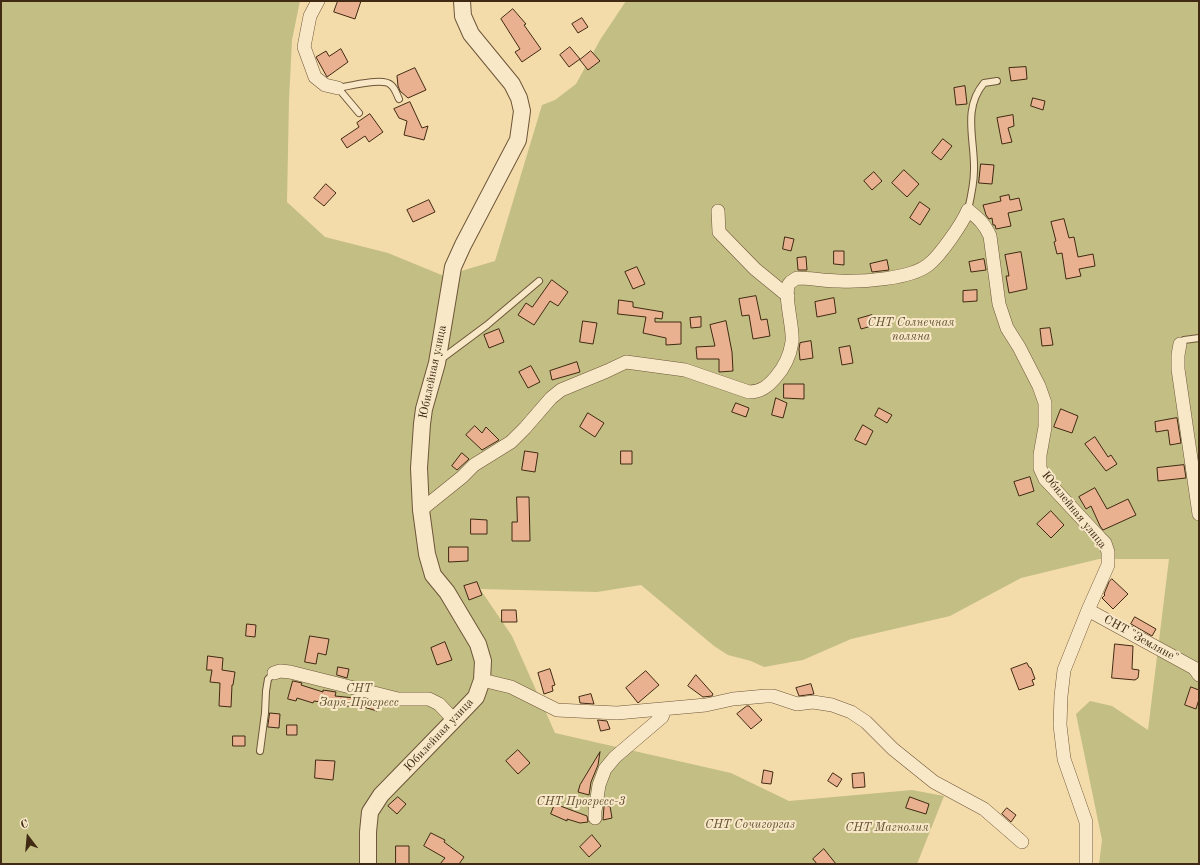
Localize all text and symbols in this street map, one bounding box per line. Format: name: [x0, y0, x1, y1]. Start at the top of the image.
park label: СНТ Солнечная поляна: [867, 316, 955, 344]
street label: Юбилейная улица: [416, 324, 450, 420]
street label: Юбилейная улица: [1038, 468, 1110, 552]
street label: СНТ "Земляне": [1101, 613, 1181, 665]
park label: СНТ Заря-Прогресс: [319, 682, 399, 710]
street label: Юбилейная улица: [401, 695, 477, 775]
park label: СНТ Прогресс-3: [537, 795, 625, 809]
north arrow: [8, 817, 48, 857]
park label: СНТ Сочигоргаз: [705, 818, 795, 832]
text: С: [20, 819, 30, 831]
park label: СНТ Магнолия: [845, 821, 929, 835]

